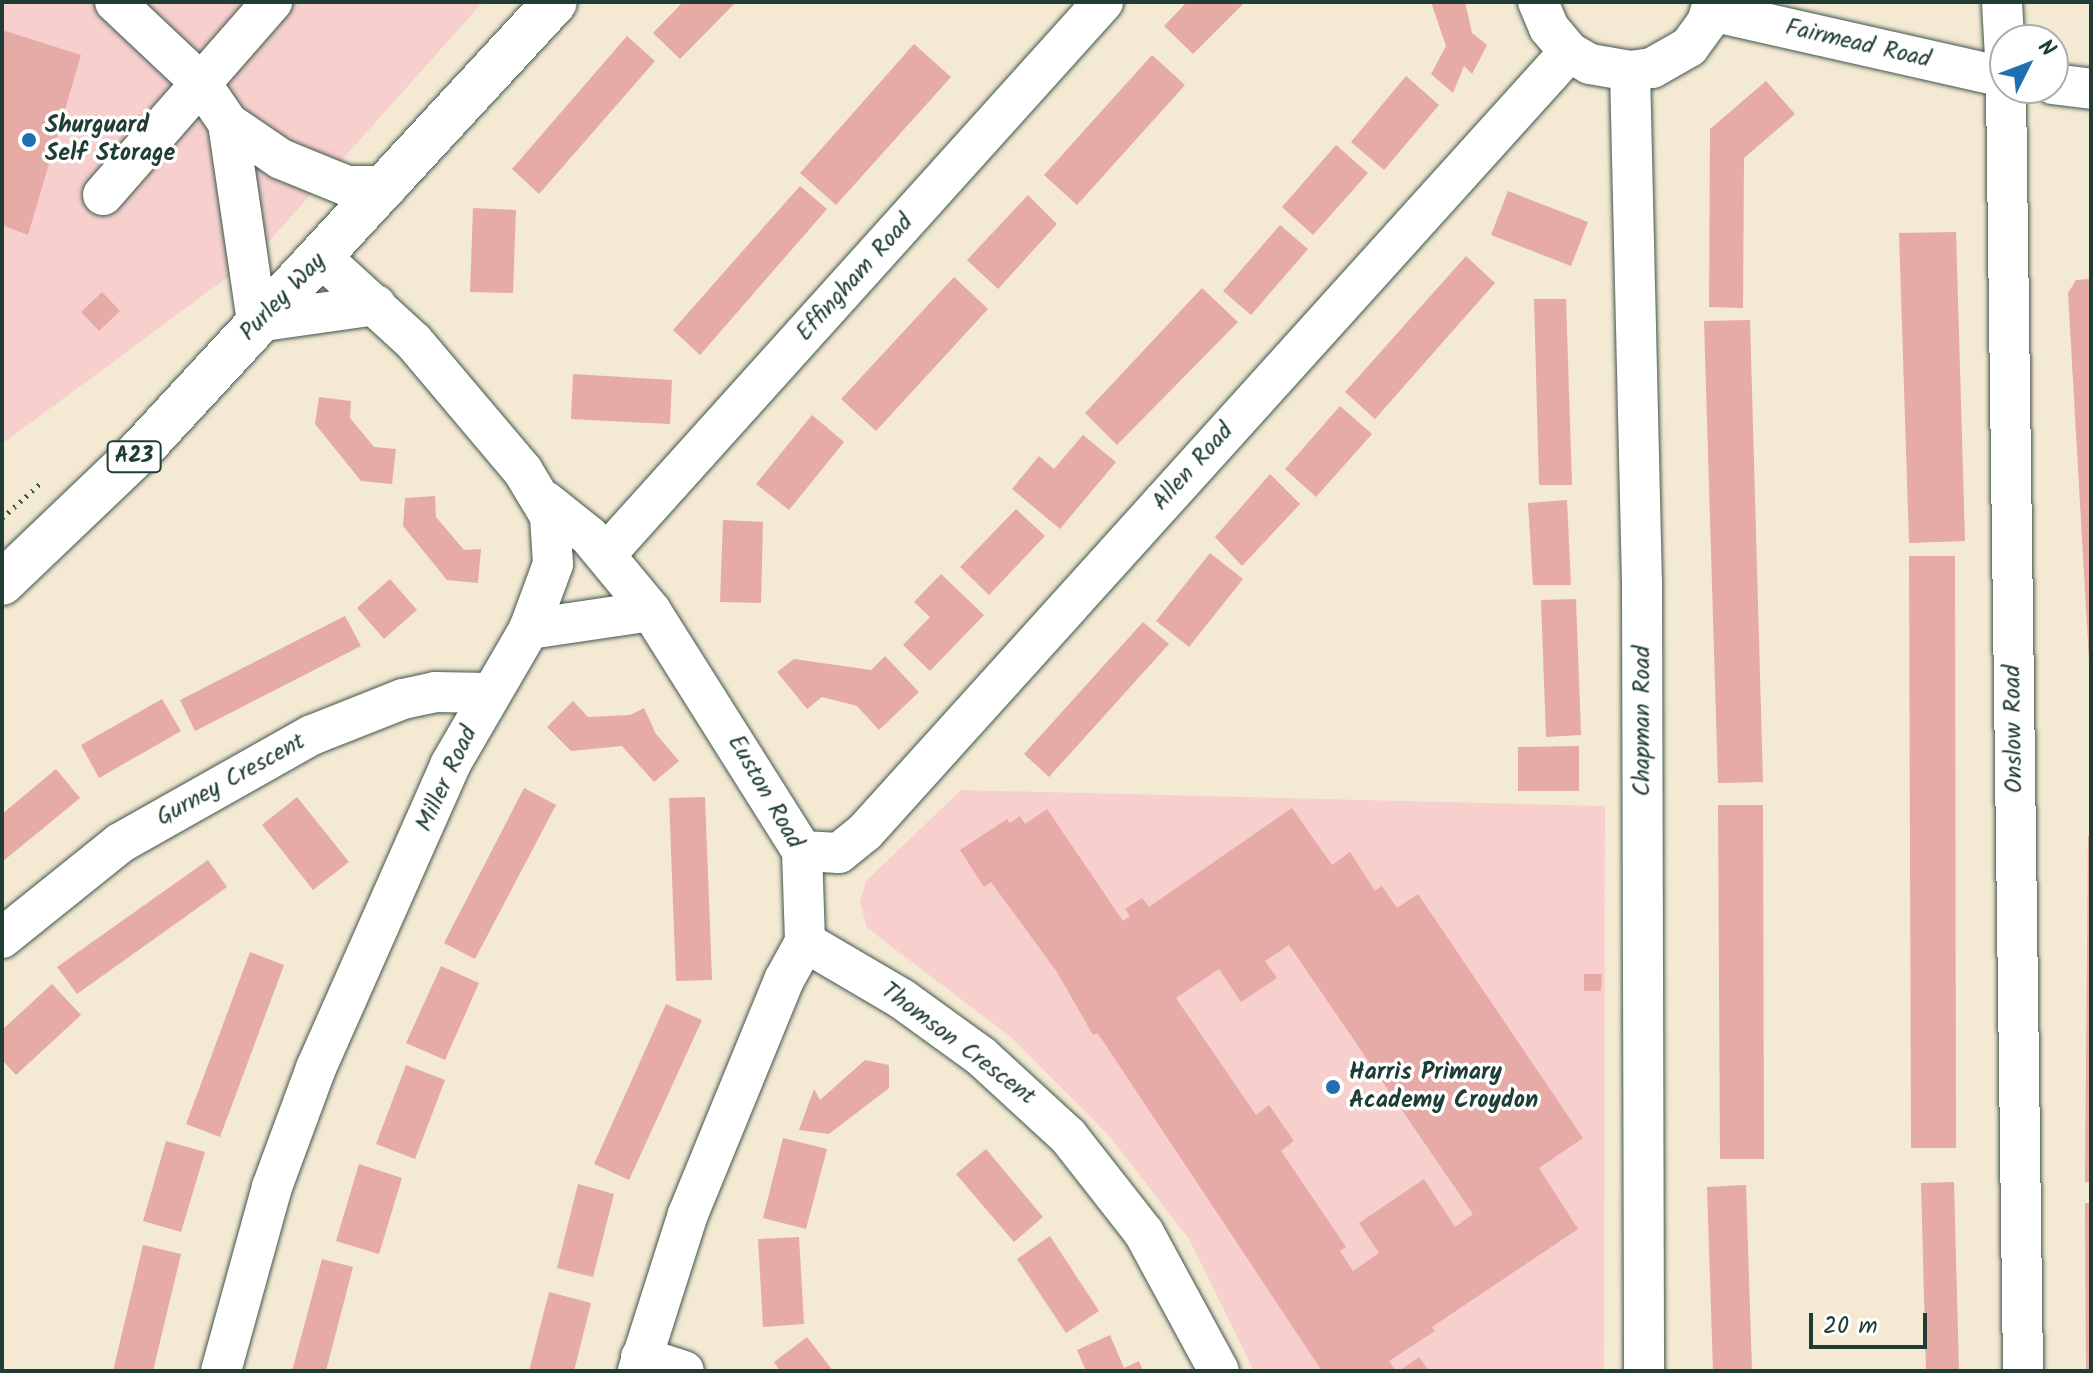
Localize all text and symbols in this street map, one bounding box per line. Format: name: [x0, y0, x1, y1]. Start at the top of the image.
street label: Fairmead Road: [1782, 13, 1934, 75]
north arrow: [1989, 24, 2069, 104]
text: N: [2028, 32, 2063, 66]
place label: Shurguard Self Storage: [45, 112, 175, 168]
marker: Shurguard Self Storage: [20, 131, 38, 149]
street label: Effingham Road: [790, 209, 920, 347]
street label: Purley Way: [234, 247, 332, 347]
street label: Allen Road: [1146, 417, 1240, 517]
road number: A23: [106, 439, 162, 475]
street label: Chapman Road: [1629, 646, 1657, 796]
street label: Onslow Road: [1998, 665, 2030, 793]
street label: Miller Road: [410, 722, 484, 836]
street label: Gurney Crescent: [152, 727, 310, 833]
street label: Euston Road: [721, 730, 809, 854]
street label: Thomson Crescent: [875, 977, 1041, 1111]
place label: Harris Primary Academy Croydon: [1349, 1059, 1538, 1115]
marker: Harris Primary Academy Croydon: [1324, 1078, 1342, 1096]
scale bar: [1813, 1297, 1931, 1347]
text: 20 m: [1823, 1307, 1878, 1346]

